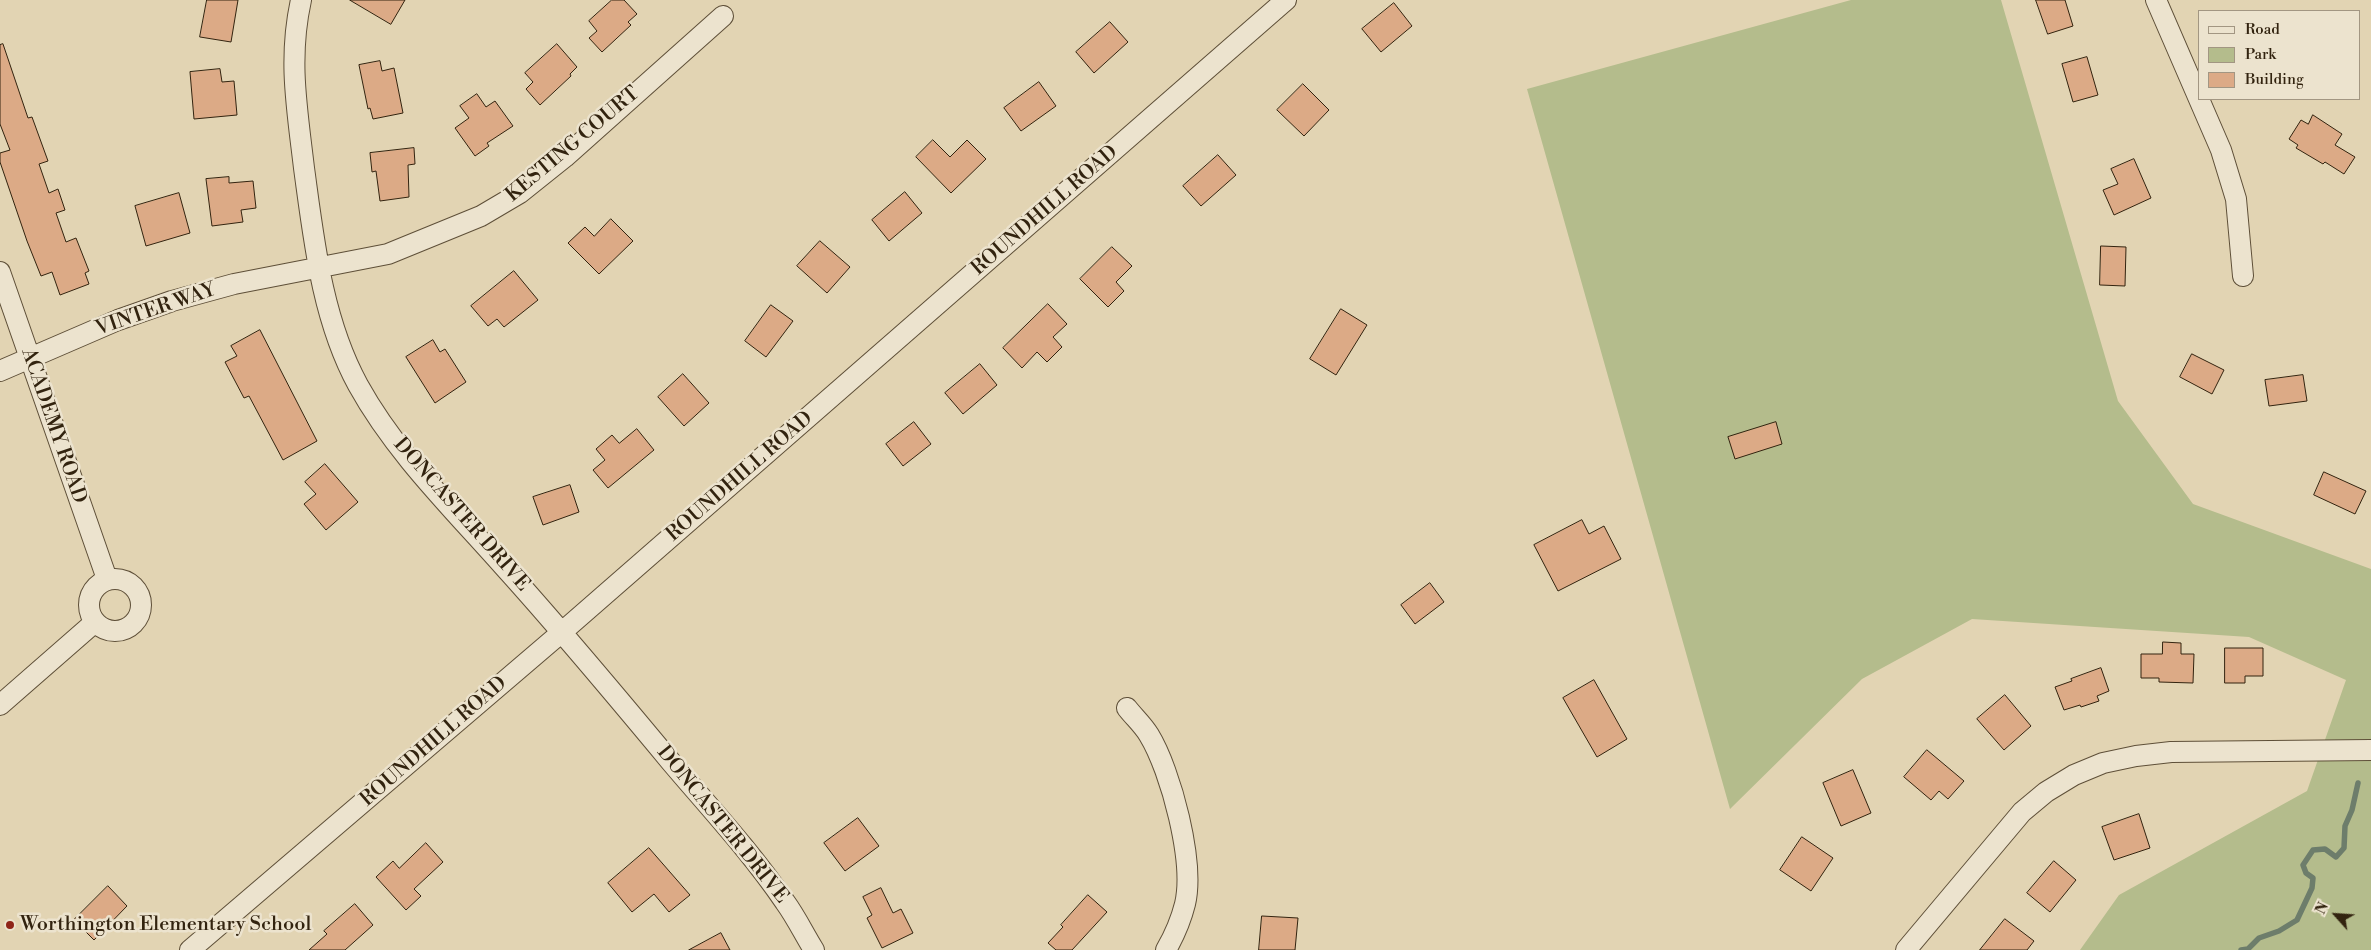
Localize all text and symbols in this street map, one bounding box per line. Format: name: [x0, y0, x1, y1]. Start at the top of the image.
legend: [2198, 10, 2361, 100]
text: Road: [2245, 20, 2280, 39]
text: Park: [2245, 45, 2276, 64]
text: Building: [2245, 70, 2304, 89]
street label: KESTING COURT: [501, 82, 645, 208]
street label: ROUNDHILL ROAD: [967, 141, 1123, 281]
street label: VINTER WAY: [93, 278, 219, 342]
street label: ACADEMY ROAD: [15, 345, 91, 507]
street label: ROUNDHILL ROAD: [662, 407, 818, 547]
street label: DONCASTER DRIVE: [388, 433, 534, 597]
street label: ROUNDHILL ROAD: [356, 672, 512, 812]
street label: DONCASTER DRIVE: [651, 741, 793, 909]
north arrow: [2311, 890, 2361, 940]
text: N: [2312, 900, 2333, 917]
place label: Worthington Elementary School: [20, 913, 311, 937]
marker: Worthington Elementary School: [4, 919, 16, 931]

